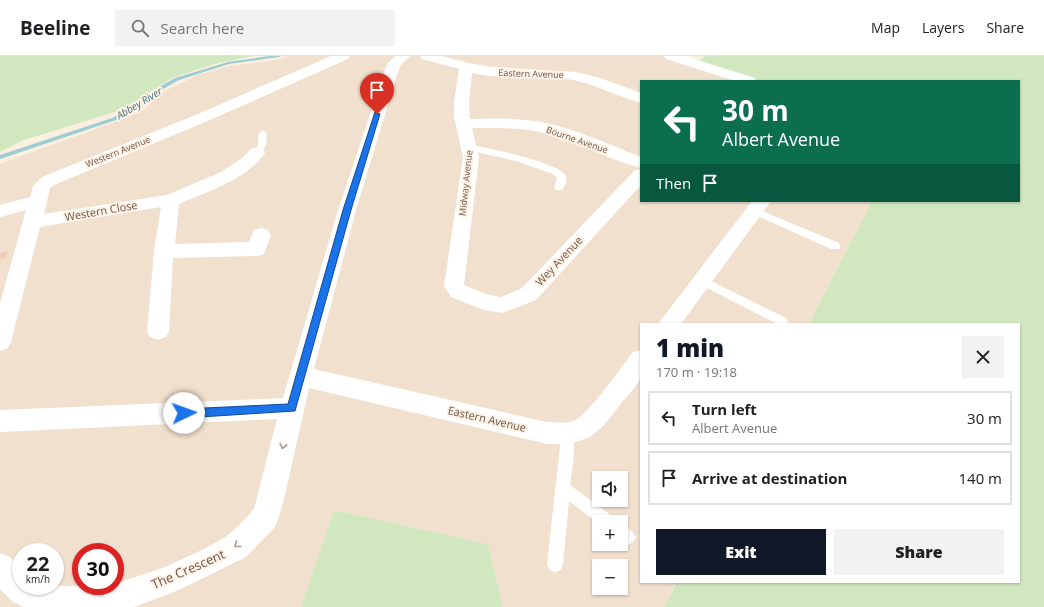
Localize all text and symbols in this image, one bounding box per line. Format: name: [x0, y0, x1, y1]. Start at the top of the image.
search box: [115, 10, 395, 46]
text: Beeline: [20, 15, 91, 41]
icon: search: [129, 17, 151, 39]
text: Search here: [161, 18, 244, 38]
text: Map: [871, 18, 900, 37]
text: Layers: [922, 18, 964, 37]
text: Share: [986, 18, 1024, 37]
street label: Eastern Avenue: [498, 66, 564, 81]
pin: [360, 73, 394, 114]
icon: arrive: [366, 79, 388, 101]
water label: Abbey River: [113, 83, 165, 123]
text: 30 m: [722, 91, 789, 129]
icon: left: [656, 96, 708, 148]
street label: Bourne Avenue: [544, 123, 610, 156]
text: Albert Avenue: [722, 127, 840, 151]
street label: Western Avenue: [83, 133, 152, 170]
street label: Midway Avenue: [456, 149, 475, 216]
icon: arrive: [699, 172, 721, 194]
text: Then: [656, 173, 691, 193]
street label: Western Close: [63, 197, 138, 224]
street label: Wey Avenue: [532, 233, 586, 289]
text: 1 min: [656, 331, 724, 364]
button: close: [962, 336, 1004, 378]
text: 170 m · 19:18: [656, 363, 737, 381]
position arrow: [163, 392, 205, 434]
text: Turn left: [692, 399, 757, 419]
street label: Eastern Avenue: [446, 402, 528, 435]
icon: left: [658, 407, 680, 429]
text: 30 m: [967, 408, 1002, 428]
text: Albert Avenue: [692, 419, 777, 437]
one-way arrow: [280, 443, 288, 449]
icon: arrive: [658, 467, 680, 489]
text: Arrive at destination: [692, 468, 847, 488]
text: 140 m: [958, 468, 1002, 488]
map controls: [592, 471, 628, 595]
button: sound: [592, 471, 628, 507]
button: +: [592, 515, 628, 551]
button: Exit: [656, 529, 826, 575]
button: Share: [834, 529, 1004, 575]
one-way arrow: [235, 540, 242, 547]
speed limit sign: 30: [72, 543, 124, 595]
street label: The Crescent: [148, 545, 228, 593]
text: 22: [27, 550, 49, 577]
button: −: [592, 559, 628, 595]
text: km/h: [26, 572, 50, 586]

